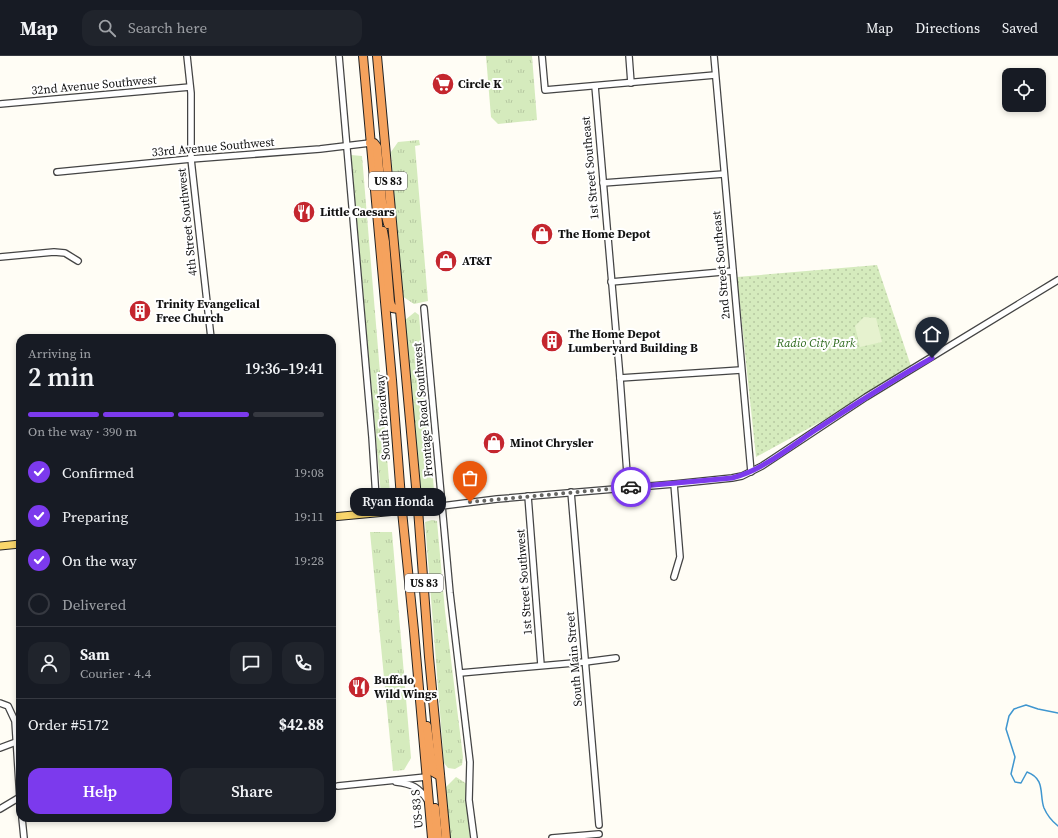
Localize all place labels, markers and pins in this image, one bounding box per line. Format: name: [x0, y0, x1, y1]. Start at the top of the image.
supermarket icon: Circle K: [430, 71, 456, 97]
place label: Circle K: [458, 76, 502, 92]
restaurant icon: Little Caesars: [291, 199, 317, 225]
place label: Little Caesars: [320, 204, 395, 220]
shop icon: The Home Depot: [529, 221, 555, 247]
place label: The Home Depot: [558, 226, 651, 242]
shop icon: AT&T: [433, 248, 459, 274]
place label: AT&T: [462, 253, 492, 269]
place label: Trinity Evangelical Free Church: [156, 296, 260, 326]
building icon: Trinity Evangelical Free Church: [127, 298, 153, 324]
pin: [915, 317, 949, 358]
place label: The Home Depot Lumberyard Building B: [568, 326, 698, 356]
building icon: The Home Depot Lumberyard Building B: [539, 328, 565, 354]
shop icon: Minot Chrysler: [481, 430, 507, 456]
place label: Minot Chrysler: [510, 435, 594, 451]
pin: [453, 461, 487, 502]
callout: Ryan Honda: [350, 488, 446, 516]
place label: Buffalo Wild Wings: [374, 672, 438, 702]
restaurant icon: Buffalo Wild Wings: [346, 674, 372, 700]

